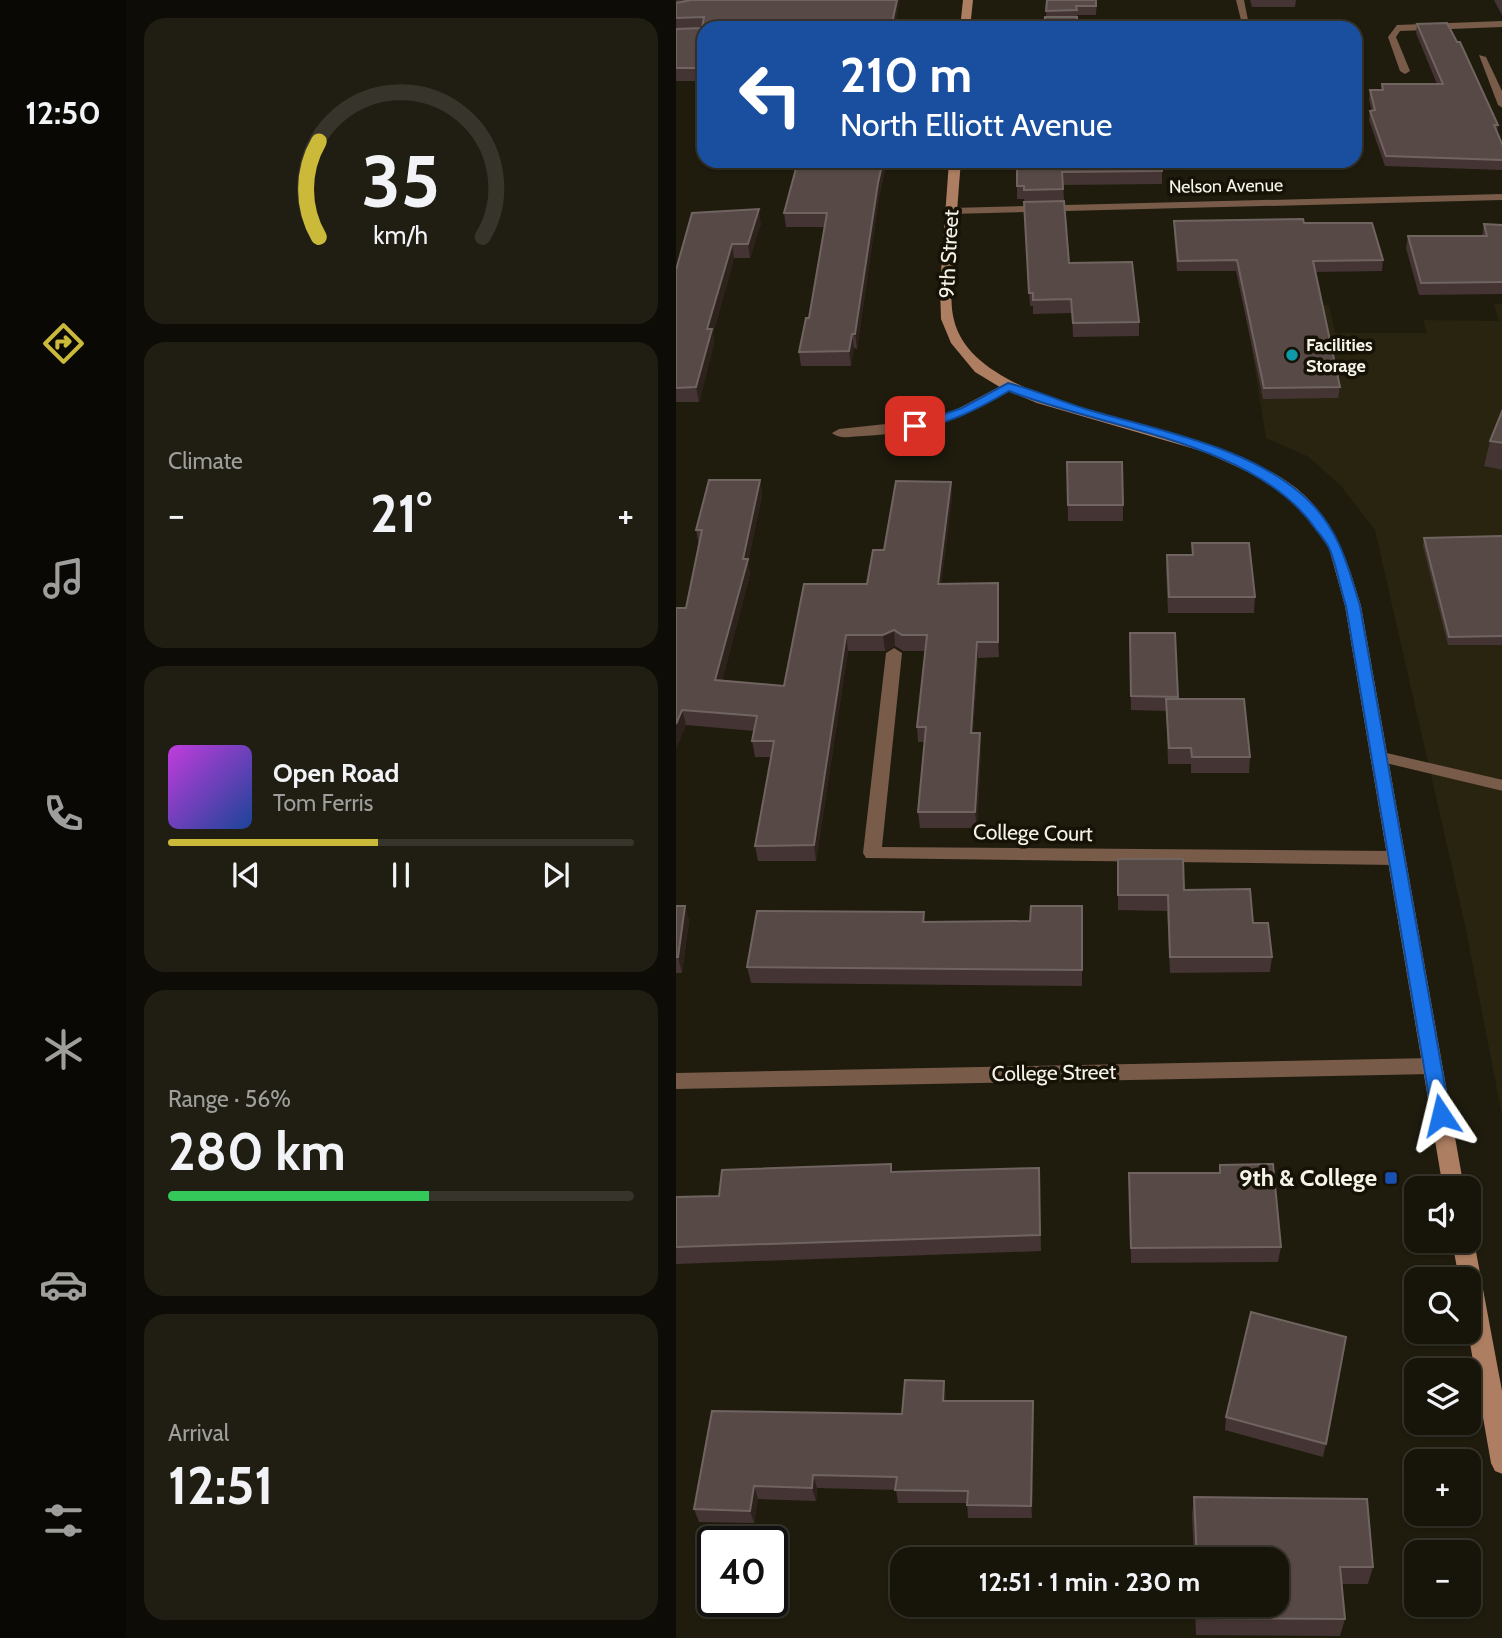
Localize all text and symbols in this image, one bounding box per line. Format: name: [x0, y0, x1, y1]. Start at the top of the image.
text: 210 m: [840, 45, 972, 104]
icon: left: [725, 49, 816, 140]
text: 12:50: [25, 93, 101, 132]
text: North Elliott Avenue: [840, 105, 1112, 144]
text: 35: [362, 137, 440, 225]
street label: Nelson Avenue: [1169, 174, 1283, 198]
street label: 9th Street: [934, 209, 963, 299]
text: km/h: [374, 220, 428, 250]
icon: directions: [39, 319, 88, 368]
place label: Facilities Storage: [1306, 334, 1373, 377]
marker: Facilities Storage: [1284, 347, 1300, 363]
pin: [885, 396, 945, 456]
icon: arrive: [896, 407, 934, 445]
text: Climate: [168, 447, 243, 475]
text: 21°: [370, 482, 432, 545]
text: −: [168, 491, 185, 538]
text: +: [617, 491, 634, 538]
icon: music: [39, 554, 88, 603]
text: Open Road: [273, 757, 399, 789]
icon: phone: [39, 789, 88, 838]
text: Tom Ferris: [273, 789, 373, 817]
street label: College Court: [973, 819, 1093, 846]
icon: previous: [227, 856, 265, 894]
icon: pause: [382, 856, 420, 894]
icon: next: [537, 856, 575, 894]
icon: climate: [39, 1025, 88, 1074]
street label: College Street: [991, 1059, 1117, 1086]
position arrow: [1404, 1078, 1478, 1152]
text: Range · 56%: [168, 1085, 291, 1113]
text: 280 km: [168, 1120, 346, 1183]
place label: 9th & College: [1239, 1163, 1377, 1192]
marker: 9th & College: [1383, 1170, 1399, 1186]
map controls: [1404, 1176, 1481, 1617]
button: sound: [1404, 1176, 1481, 1253]
icon: car: [39, 1260, 88, 1309]
button: search: [1404, 1267, 1481, 1344]
button: layers: [1404, 1358, 1481, 1435]
text: Arrival: [168, 1419, 229, 1447]
button: +: [1404, 1449, 1481, 1526]
text: 12:51: [168, 1454, 273, 1517]
icon: filters: [39, 1496, 88, 1545]
speed limit sign: 40: [697, 1526, 788, 1617]
button: −: [1404, 1540, 1481, 1617]
text: 12:51 · 1 min · 230 m: [979, 1566, 1200, 1598]

